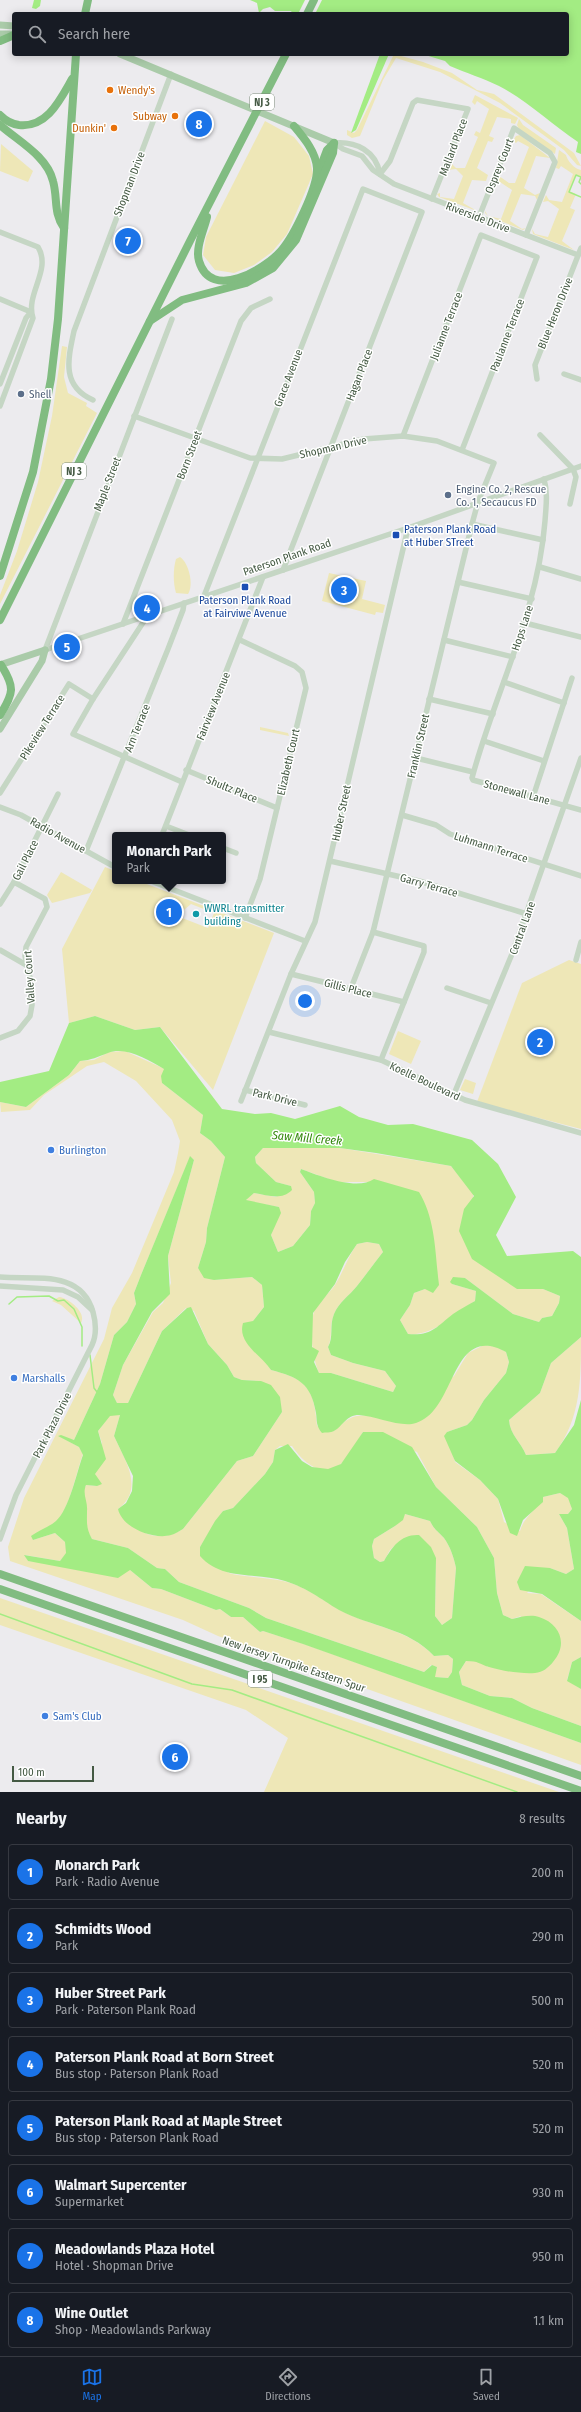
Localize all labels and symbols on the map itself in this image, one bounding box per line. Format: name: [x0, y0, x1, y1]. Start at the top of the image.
place label: Wendy's: [118, 84, 155, 97]
marker: Wendy's: [105, 85, 115, 95]
road number: NJ 3: [250, 94, 274, 110]
pin: 8: [186, 109, 212, 139]
place label: Subway: [133, 110, 167, 123]
marker: Subway: [170, 111, 180, 121]
street label: Mallard Place: [437, 117, 470, 178]
place label: Dunkin': [72, 122, 106, 135]
marker: Dunkin': [109, 123, 119, 133]
street label: Osprey Court: [483, 136, 517, 196]
street label: Shopman Drive: [111, 150, 148, 218]
street label: Riverside Drive: [444, 199, 512, 236]
pin: 7: [115, 226, 141, 256]
street label: Blue Heron Drive: [535, 276, 576, 351]
street label: Julianne Terrace: [427, 290, 465, 362]
street label: Paulanne Terrace: [488, 297, 527, 373]
street label: Grace Avenue: [272, 347, 305, 409]
street label: Hagan Place: [344, 347, 375, 403]
place label: Shell: [29, 388, 52, 401]
marker: Shell: [16, 389, 26, 399]
street label: Born Street: [174, 429, 205, 481]
street label: Shopman Drive: [298, 433, 368, 462]
street label: Maple Street: [91, 455, 124, 513]
road number: NJ 3: [62, 463, 86, 479]
place label: Engine Co. 2, Rescue Co. 1, Secaucus FD: [456, 483, 546, 509]
marker: Engine Co. 2, Rescue Co. 1, Secaucus FD: [443, 490, 453, 500]
place label: Paterson Plank Road at Huber STreet: [404, 523, 496, 549]
marker: Paterson Plank Road at Huber STreet: [391, 530, 401, 540]
street label: Paterson Plank Road: [241, 536, 333, 579]
pin: 3: [331, 575, 357, 605]
marker: Paterson Plank Road at Fairviwe Avenue: [240, 582, 250, 592]
pin: 4: [134, 593, 160, 623]
place label: Paterson Plank Road at Fairviwe Avenue: [199, 594, 291, 620]
street label: Hops Lane: [509, 604, 536, 653]
pin: 5: [54, 632, 80, 662]
street label: Fairview Avenue: [194, 670, 233, 742]
street label: Pikeview Terrace: [17, 692, 68, 762]
street label: Arn Terrace: [122, 702, 153, 754]
street label: Franklin Street: [405, 712, 432, 779]
street label: Elizabeth Court: [275, 727, 303, 797]
street label: Shultz Place: [204, 773, 259, 806]
street label: Stonewall Lane: [482, 777, 551, 808]
street label: Huber Street: [329, 783, 354, 842]
street label: Radio Avenue: [28, 815, 88, 856]
street label: Luhmann Terrace: [452, 829, 529, 866]
street label: Gail Place: [10, 838, 41, 883]
street label: Garry Terrace: [398, 871, 459, 900]
pin: 1: [156, 897, 182, 927]
street label: Central Lane: [507, 900, 538, 957]
place label: WWRL transmitter building: [204, 902, 285, 928]
marker: WWRL transmitter building: [191, 909, 201, 919]
street label: Valley Court: [21, 949, 38, 1004]
street label: Gillis Place: [323, 976, 373, 1001]
your location: [295, 991, 315, 1011]
pin: 2: [527, 1027, 553, 1057]
street label: Koelle Boulevard: [388, 1059, 462, 1103]
street label: Park Drive: [251, 1086, 298, 1109]
water label: Saw Mill Creek: [270, 1128, 343, 1148]
place label: Burlington: [59, 1144, 106, 1157]
marker: Burlington: [46, 1145, 56, 1155]
place label: Marshalls: [22, 1372, 65, 1385]
marker: Marshalls: [9, 1373, 19, 1383]
street label: Park Plaza Drive: [30, 1390, 74, 1460]
street label: New Jersey Turnpike Eastern Spur: [221, 1634, 367, 1695]
road number: I 95: [248, 1671, 272, 1687]
place label: Sam's Club: [53, 1710, 102, 1723]
marker: Sam's Club: [40, 1711, 50, 1721]
pin: 6: [162, 1742, 188, 1772]
scale bar: [12, 1764, 94, 1783]

